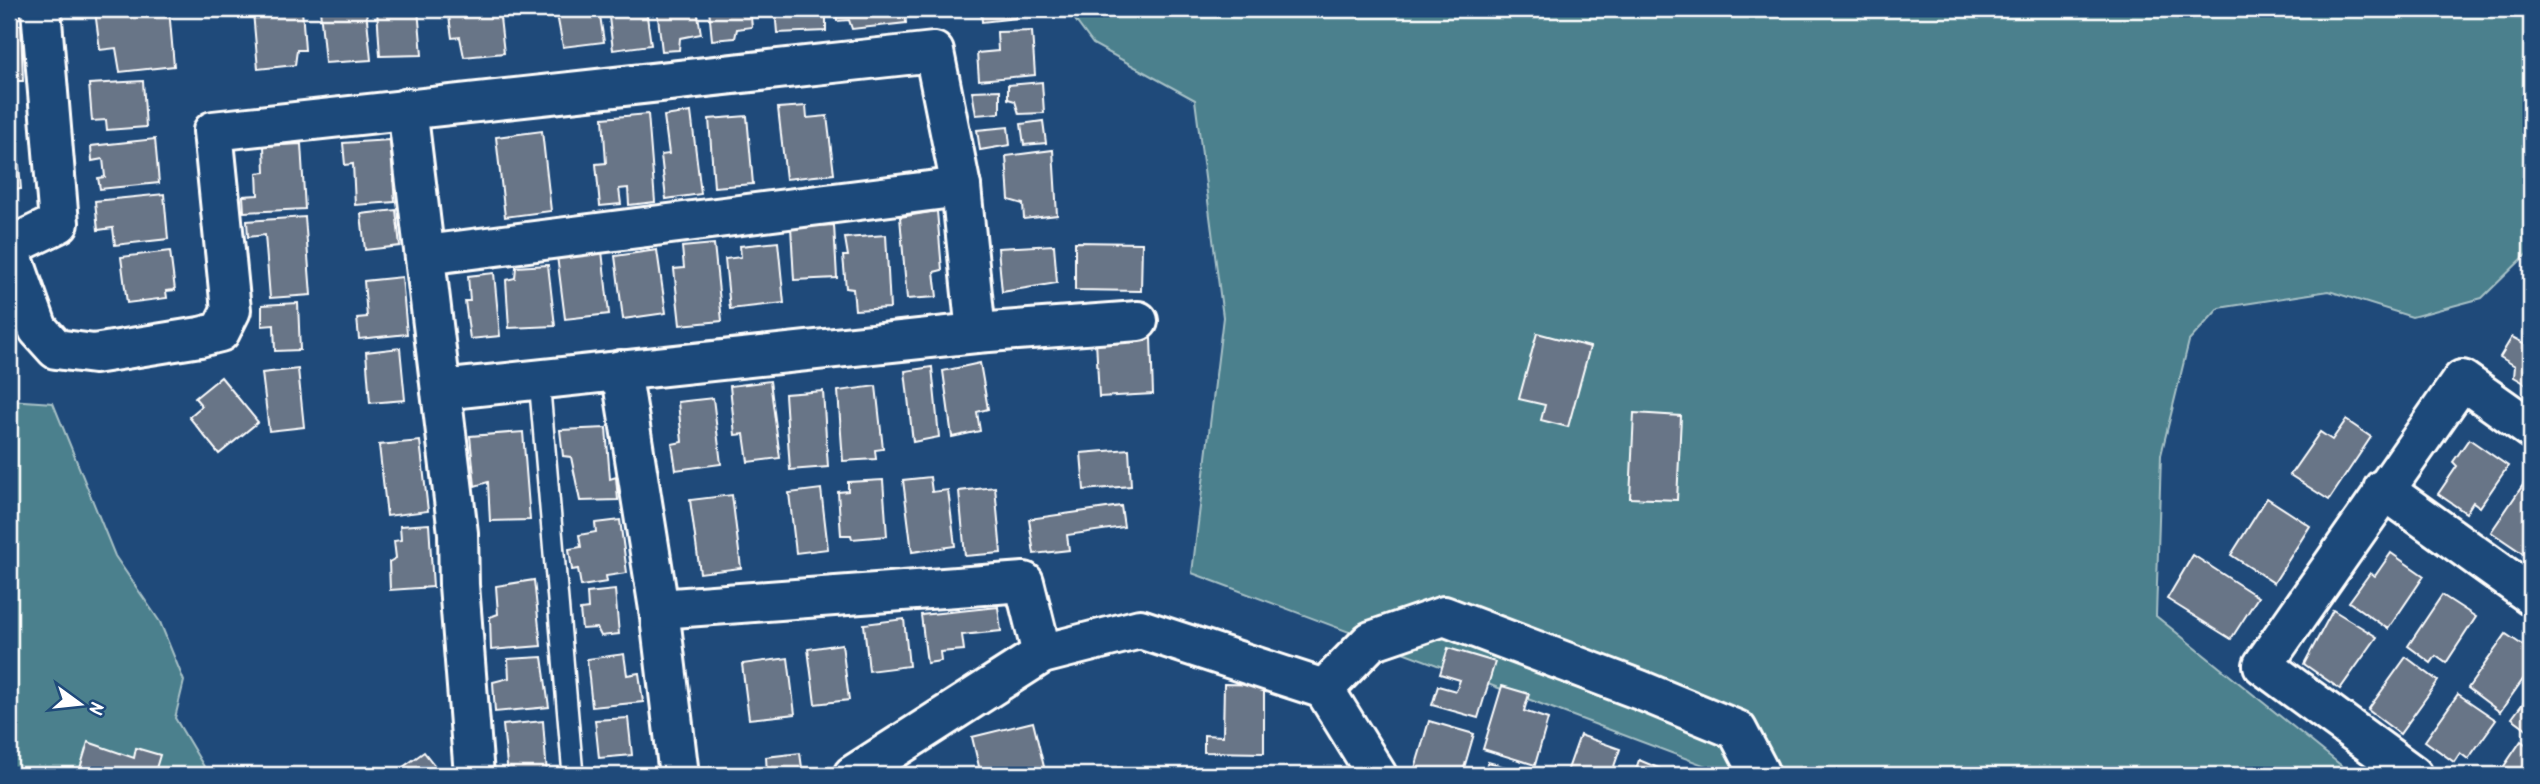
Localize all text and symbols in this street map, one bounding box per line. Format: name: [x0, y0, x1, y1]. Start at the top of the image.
north arrow: [46, 668, 116, 738]
text: N: [78, 698, 111, 718]

